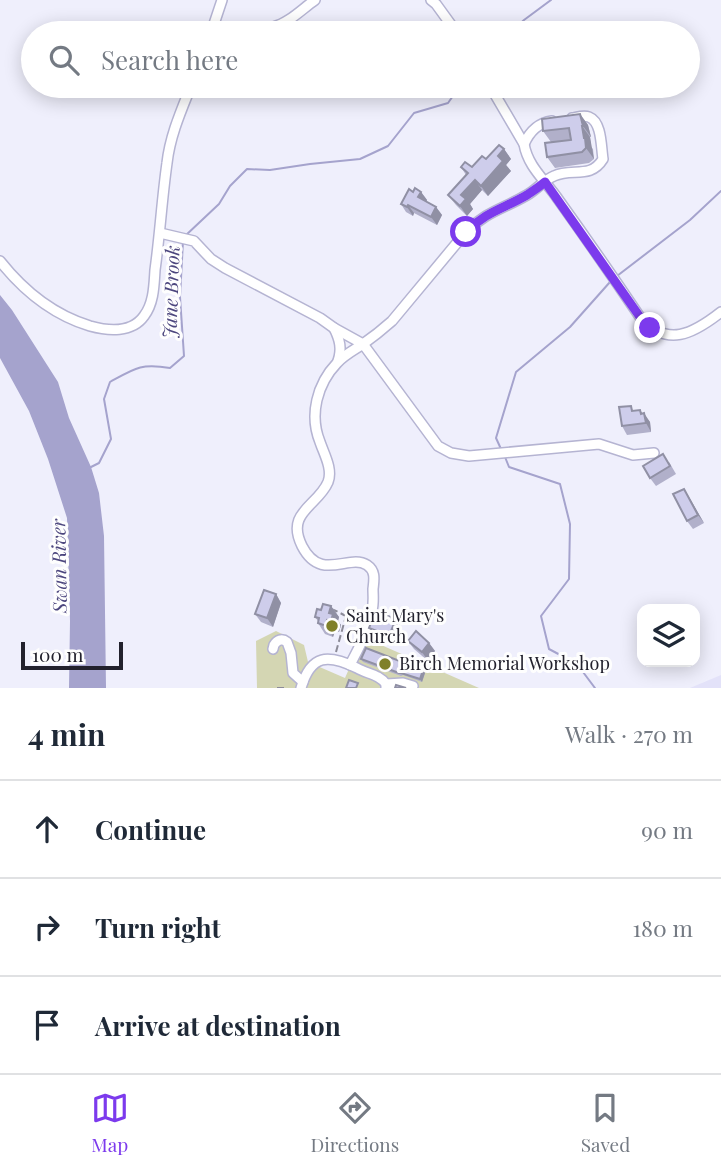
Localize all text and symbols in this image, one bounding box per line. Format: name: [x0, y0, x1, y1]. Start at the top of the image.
search box: [21, 21, 700, 98]
icon: search: [45, 41, 83, 79]
text: Search here: [101, 42, 238, 77]
route start: [450, 216, 481, 247]
water label: Jane Brook: [155, 245, 185, 339]
route end: [634, 312, 665, 343]
water label: Swan River: [44, 518, 72, 614]
place label: Saint Mary's Church: [346, 603, 444, 648]
map controls: [637, 604, 700, 667]
button: layers: [637, 604, 700, 667]
marker: Saint Mary's Church: [324, 618, 340, 634]
scale bar: [21, 639, 122, 671]
text: 100 m: [32, 641, 83, 667]
place label: Birch Memorial Workshop: [399, 651, 610, 675]
marker: Birch Memorial Workshop: [377, 656, 393, 672]
text: 4 min: [28, 714, 106, 754]
text: Walk · 270 m: [565, 718, 693, 749]
icon: ahead: [28, 810, 66, 848]
text: Continue: [95, 812, 206, 847]
text: 90 m: [641, 814, 693, 845]
icon: right: [28, 908, 66, 946]
text: Turn right: [95, 910, 221, 945]
text: 180 m: [633, 912, 693, 943]
icon: arrive: [28, 1006, 66, 1044]
text: Arrive at destination: [95, 1008, 341, 1043]
tab: Map: [91, 1089, 129, 1157]
tab: Directions: [310, 1089, 399, 1157]
tab: Saved: [581, 1089, 630, 1157]

